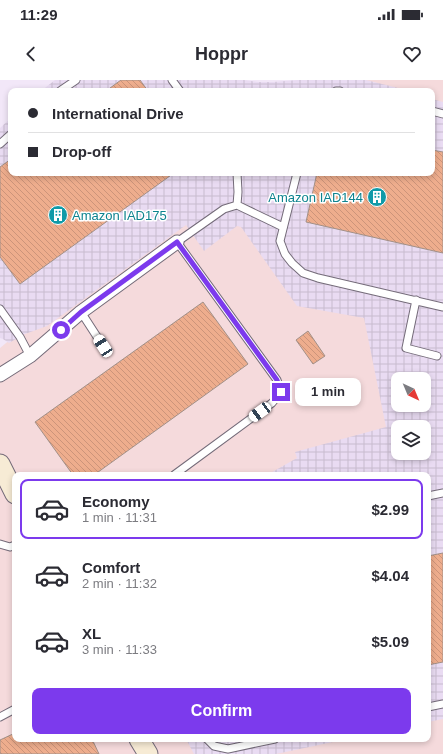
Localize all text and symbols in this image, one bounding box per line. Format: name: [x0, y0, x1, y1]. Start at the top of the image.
text: 11:29: [20, 6, 58, 23]
icon: back: [20, 43, 42, 65]
icon: heart: [401, 43, 423, 65]
text: Hoppr: [195, 44, 248, 64]
text: International Drive: [52, 105, 184, 122]
text: Drop-off: [52, 143, 111, 160]
building icon: Amazon IAD144: [366, 186, 388, 208]
place label: Amazon IAD144: [268, 190, 363, 205]
building icon: Amazon IAD175: [47, 204, 69, 226]
place label: Amazon IAD175: [72, 208, 167, 223]
route start: [52, 321, 70, 339]
car: [91, 333, 115, 359]
north arrow: [391, 372, 431, 412]
map controls: [391, 372, 431, 460]
callout: 1 min: [295, 378, 361, 406]
route end: [272, 383, 290, 401]
text: 1 min: [311, 384, 345, 399]
car: [247, 400, 273, 424]
button: layers: [391, 420, 431, 460]
icon: car: [34, 491, 70, 527]
text: Economy: [82, 493, 150, 510]
text: $2.99: [371, 501, 409, 518]
text: 1 min · 11:31: [82, 510, 157, 525]
icon: car: [34, 557, 70, 593]
text: Comfort: [82, 559, 140, 576]
text: $4.04: [371, 567, 409, 584]
text: 2 min · 11:32: [82, 576, 157, 591]
icon: car: [34, 623, 70, 659]
text: XL: [82, 625, 101, 642]
text: $5.09: [371, 633, 409, 650]
text: 3 min · 11:33: [82, 642, 157, 657]
button: Confirm: [32, 688, 411, 734]

